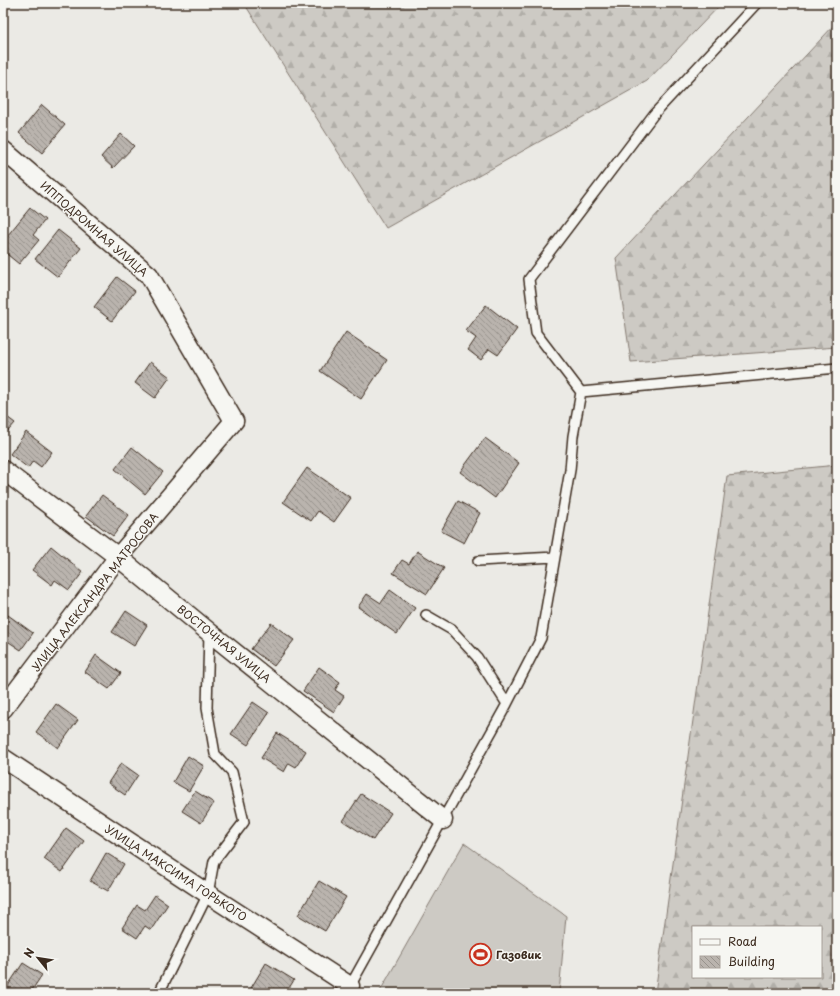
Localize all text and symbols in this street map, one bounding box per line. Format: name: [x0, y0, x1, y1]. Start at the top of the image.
street label: ИППОДРОМНАЯ УЛИЦА: [37, 177, 152, 281]
street label: УЛИЦА АЛЕКСАНДРА МАТРОСОВА: [27, 509, 162, 675]
street label: ВОСТОЧНАЯ УЛИЦА: [174, 600, 275, 687]
street label: УЛИЦА МАКСИМА ГОРЬКОГО: [102, 820, 251, 925]
legend: [692, 926, 822, 978]
text: Road: [728, 932, 757, 950]
north arrow: [18, 938, 58, 978]
sports icon: Газовик: [468, 942, 494, 968]
text: N: [19, 944, 39, 961]
place label: Газовик: [496, 946, 542, 963]
text: Building: [728, 952, 775, 970]

